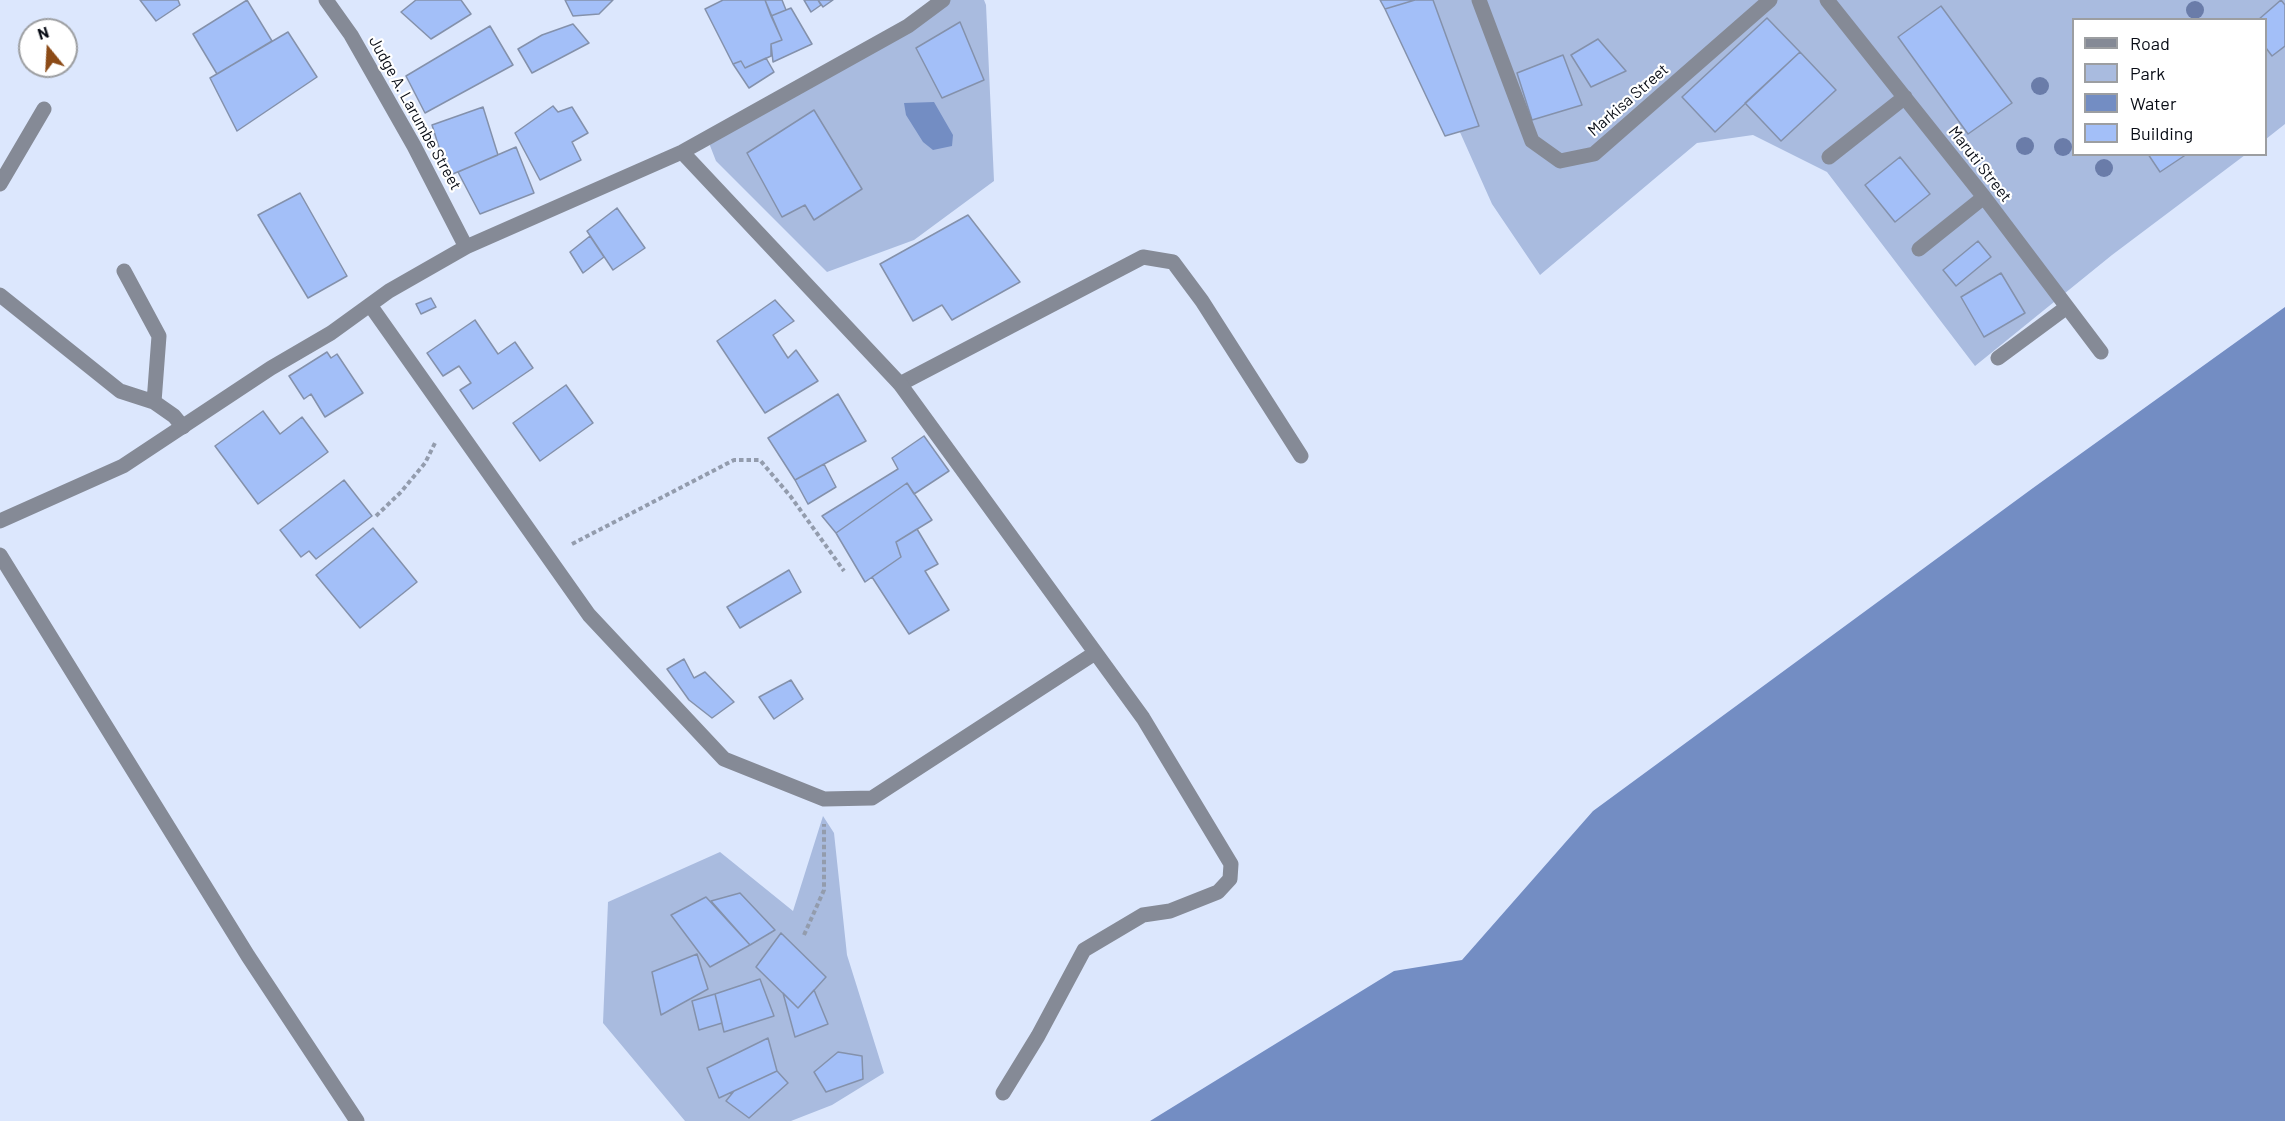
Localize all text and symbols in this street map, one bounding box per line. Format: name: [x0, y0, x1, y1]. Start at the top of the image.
north arrow: [18, 18, 78, 78]
legend: [2072, 18, 2267, 156]
text: N: [35, 22, 51, 43]
text: Road: [2130, 32, 2170, 54]
street label: Judge A. Larumbe Street: [365, 33, 465, 193]
street label: Markisa Street: [1584, 60, 1672, 140]
text: Park: [2130, 62, 2165, 84]
text: Water: [2130, 92, 2177, 114]
street label: Maruti Street: [1944, 122, 2016, 206]
text: Building: [2130, 122, 2193, 144]

